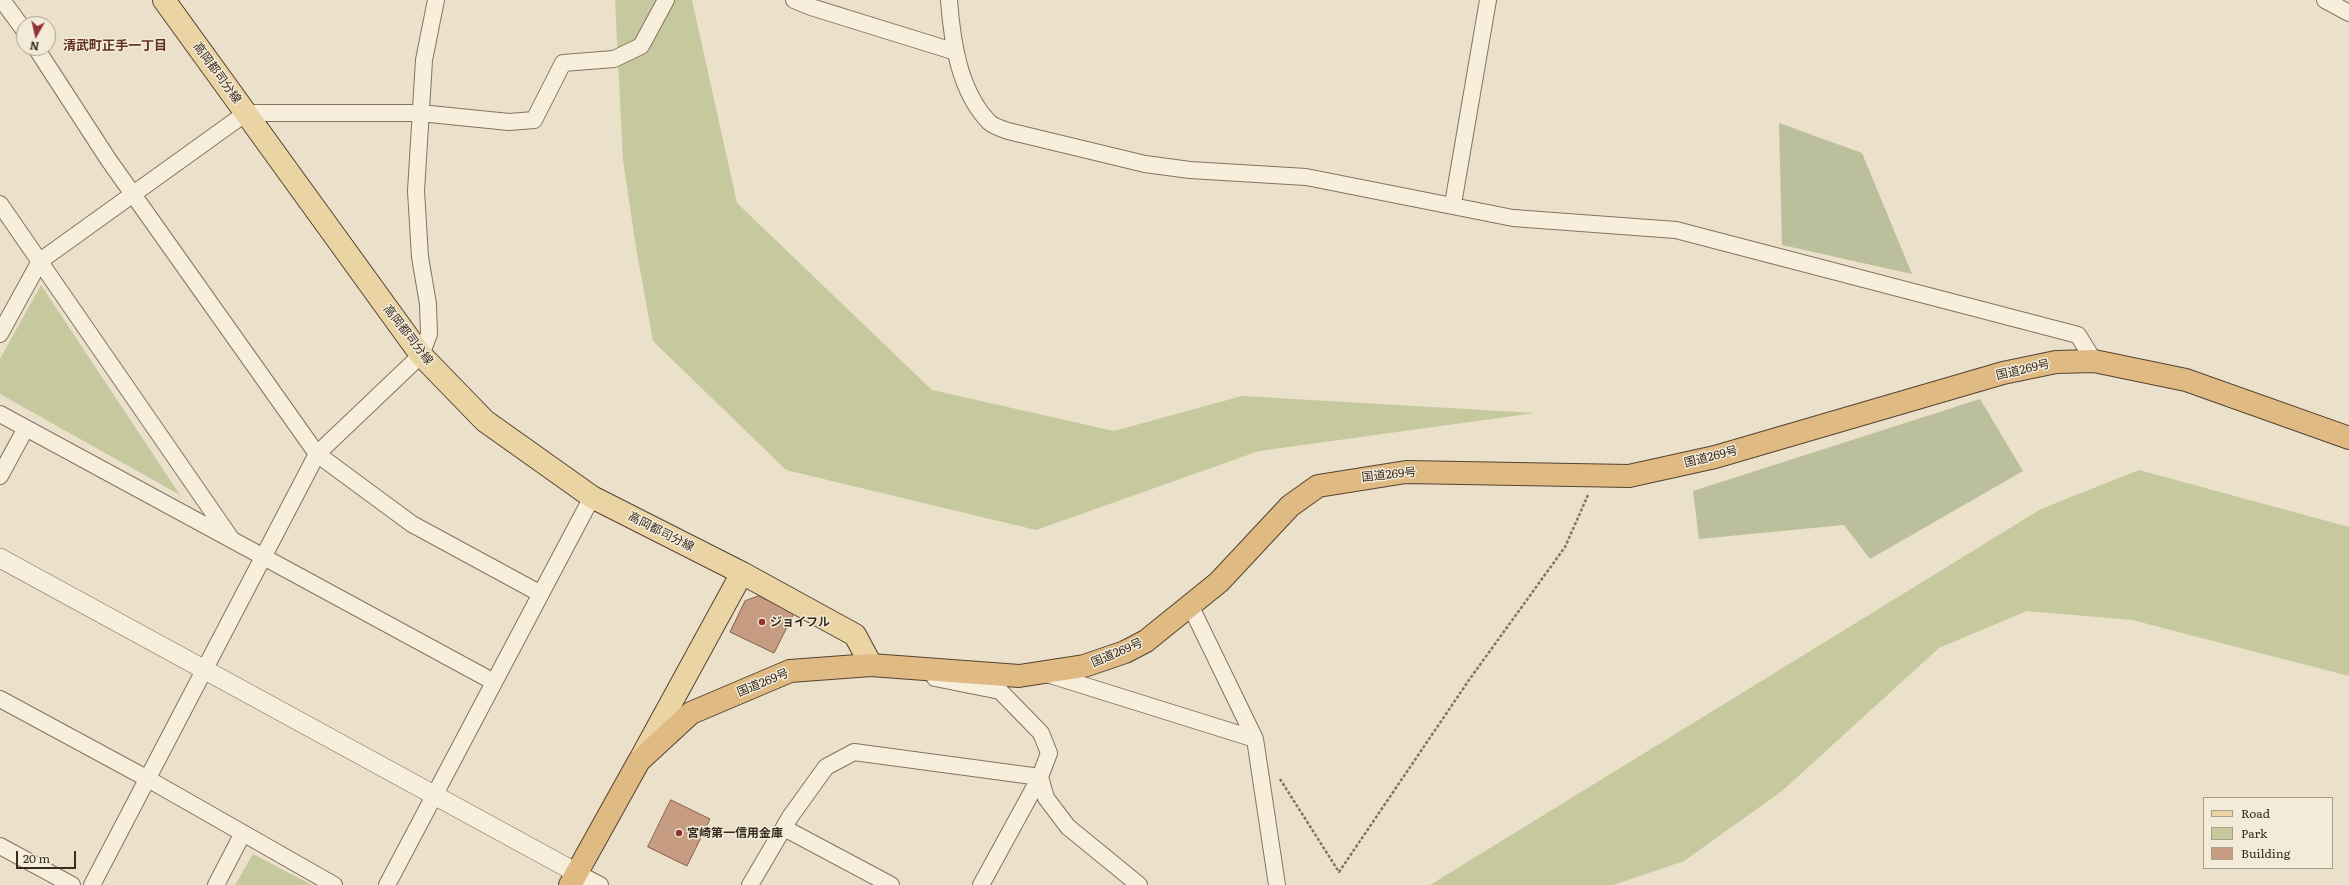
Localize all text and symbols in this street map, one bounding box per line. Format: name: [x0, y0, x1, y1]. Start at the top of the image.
north arrow: [16, 16, 56, 56]
text: N: [29, 38, 40, 55]
district label: 清武町正手一丁目: [63, 38, 167, 54]
street label: 高岡都司分線: [190, 40, 244, 106]
street label: 高岡都司分線: [380, 302, 436, 368]
street label: 国道269号: [1995, 357, 2051, 383]
street label: 国道269号: [1683, 443, 1739, 471]
street label: 国道269号: [1361, 465, 1417, 485]
street label: 高岡都司分線: [626, 509, 696, 555]
place label: ジョイフル: [770, 615, 830, 629]
marker: ジョイフル: [757, 617, 767, 627]
street label: 国道269号: [1089, 636, 1145, 670]
street label: 国道269号: [735, 666, 791, 700]
legend: [2203, 797, 2333, 869]
text: Road: [2241, 804, 2270, 822]
text: Park: [2241, 824, 2267, 842]
place label: 宮崎第一信用金庫: [687, 826, 783, 840]
marker: 宮崎第一信用金庫: [674, 828, 684, 838]
scale bar: [18, 843, 78, 869]
text: Building: [2241, 844, 2290, 862]
text: 20 m: [23, 849, 50, 867]

